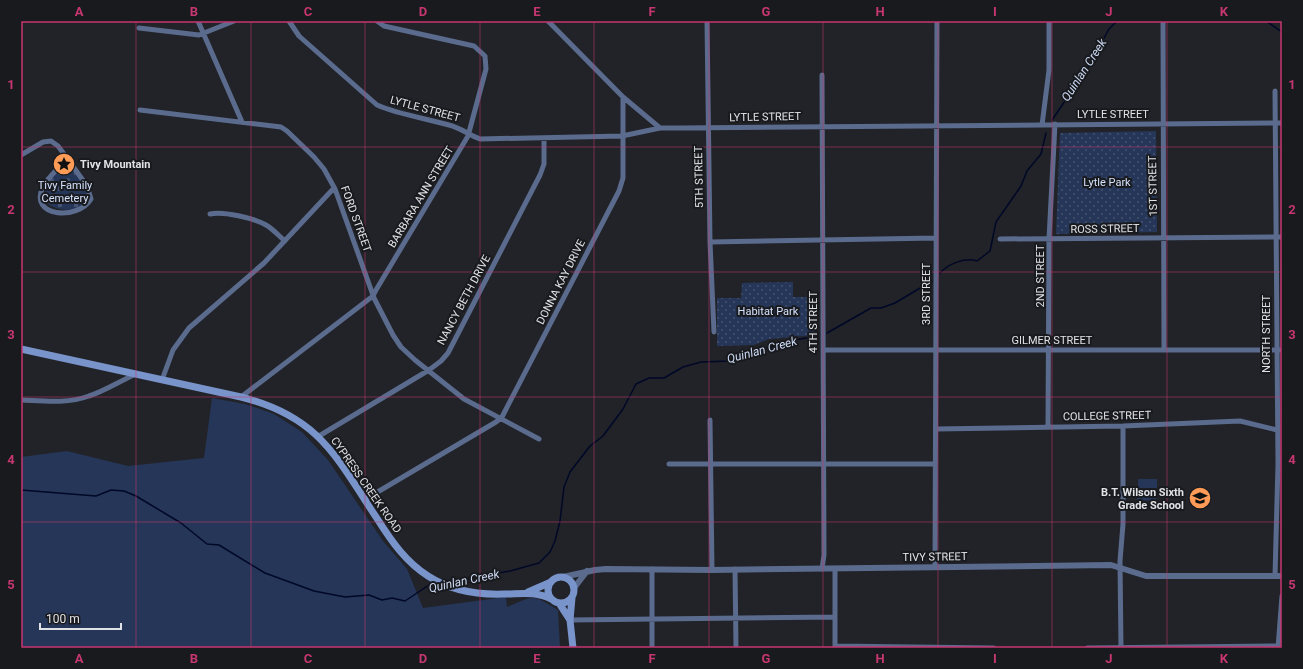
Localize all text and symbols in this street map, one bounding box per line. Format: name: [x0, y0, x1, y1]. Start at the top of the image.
text: A: [75, 4, 84, 19]
text: B: [190, 4, 198, 19]
text: C: [304, 4, 313, 19]
text: D: [419, 4, 427, 19]
text: E: [533, 4, 541, 19]
text: F: [648, 4, 656, 19]
text: G: [762, 4, 771, 19]
text: H: [875, 4, 885, 19]
text: I: [993, 4, 997, 19]
text: J: [1105, 4, 1113, 19]
text: K: [1220, 4, 1229, 19]
water label: Quinlan Creek: [1059, 35, 1110, 104]
text: 1: [7, 77, 15, 92]
text: 1: [1288, 77, 1296, 92]
street label: LYTLE STREET: [389, 93, 462, 125]
street label: LYTLE STREET: [1077, 108, 1149, 121]
street label: LYTLE STREET: [729, 110, 801, 124]
street label: BARBARA ANN STREET: [386, 143, 457, 250]
street label: 5TH STREET: [692, 145, 706, 208]
place icon: Tivy Mountain: [51, 151, 77, 177]
street label: 1ST STREET: [1146, 155, 1160, 217]
place label: Tivy Mountain: [80, 158, 150, 171]
park label: Lytle Park: [1083, 176, 1131, 189]
park label: Tivy Family Cemetery: [38, 179, 93, 205]
street label: FORD STREET: [338, 184, 374, 254]
text: 2: [7, 202, 15, 217]
text: 2: [1288, 202, 1296, 217]
street label: ROSS STREET: [1070, 222, 1140, 236]
street label: DONNA KAY DRIVE: [534, 237, 588, 327]
street label: 2ND STREET: [1034, 244, 1047, 308]
street label: NANCY BETH DRIVE: [435, 253, 493, 347]
street label: 3RD STREET: [920, 263, 933, 325]
street label: 4TH STREET: [807, 290, 820, 353]
street label: NORTH STREET: [1260, 295, 1273, 373]
park label: Habitat Park: [738, 305, 799, 318]
text: 3: [7, 327, 15, 342]
text: 3: [1288, 327, 1296, 342]
water label: Quinlan Creek: [725, 334, 800, 366]
street label: GILMER STREET: [1012, 334, 1093, 347]
street label: COLLEGE STREET: [1063, 409, 1152, 423]
street label: CYPRESS CREEK ROAD: [328, 434, 404, 536]
text: 4: [7, 452, 15, 467]
text: 4: [1288, 452, 1296, 467]
school or university icon: B.T. Wilson Sixth Grade School: [1187, 485, 1213, 511]
place label: B.T. Wilson Sixth Grade School: [1101, 486, 1184, 512]
street label: TIVY STREET: [902, 550, 968, 564]
water label: Quinlan Creek: [427, 566, 502, 595]
text: 5: [7, 577, 15, 592]
text: 5: [1288, 577, 1296, 592]
scale bar: [40, 605, 121, 631]
text: 100 m: [46, 612, 80, 626]
text: A: [75, 651, 84, 666]
text: B: [190, 651, 198, 666]
text: C: [304, 651, 313, 666]
text: D: [419, 651, 427, 666]
text: E: [533, 651, 541, 666]
text: F: [648, 651, 656, 666]
text: G: [762, 651, 771, 666]
text: H: [875, 651, 885, 666]
text: I: [993, 651, 997, 666]
text: J: [1105, 651, 1113, 666]
text: K: [1220, 651, 1229, 666]

